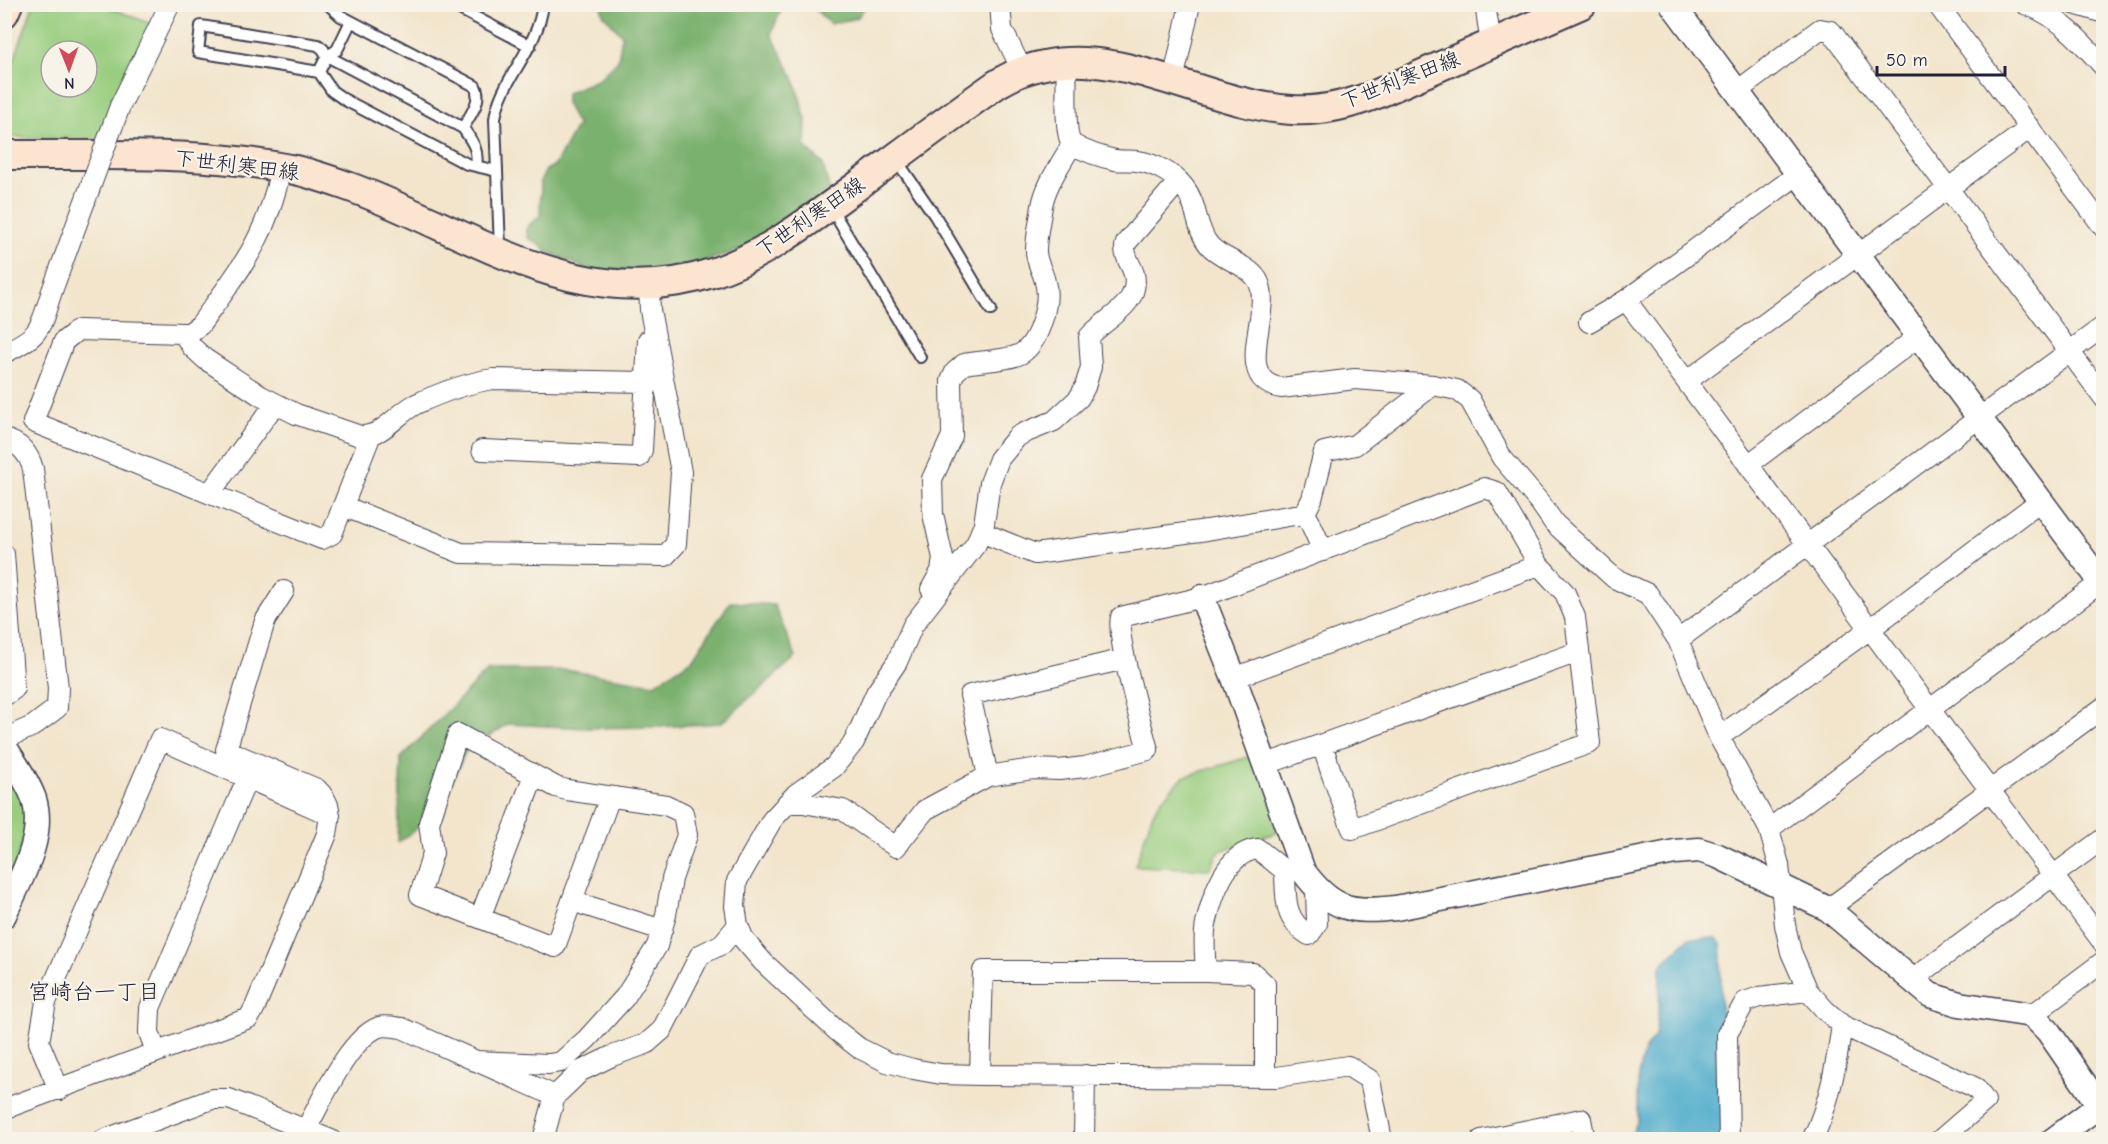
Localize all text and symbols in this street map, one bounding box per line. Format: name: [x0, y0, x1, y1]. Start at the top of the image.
north arrow: [39, 39, 99, 99]
scale bar: [1877, 39, 2004, 77]
street label: 下世利寒田線: [1337, 46, 1463, 114]
text: 50 m: [1886, 50, 1928, 71]
text: N: [64, 74, 75, 92]
street label: 下世利寒田線: [173, 145, 301, 185]
street label: 下世利寒田線: [751, 172, 869, 262]
district label: 宮崎台一丁目: [28, 979, 160, 1005]

